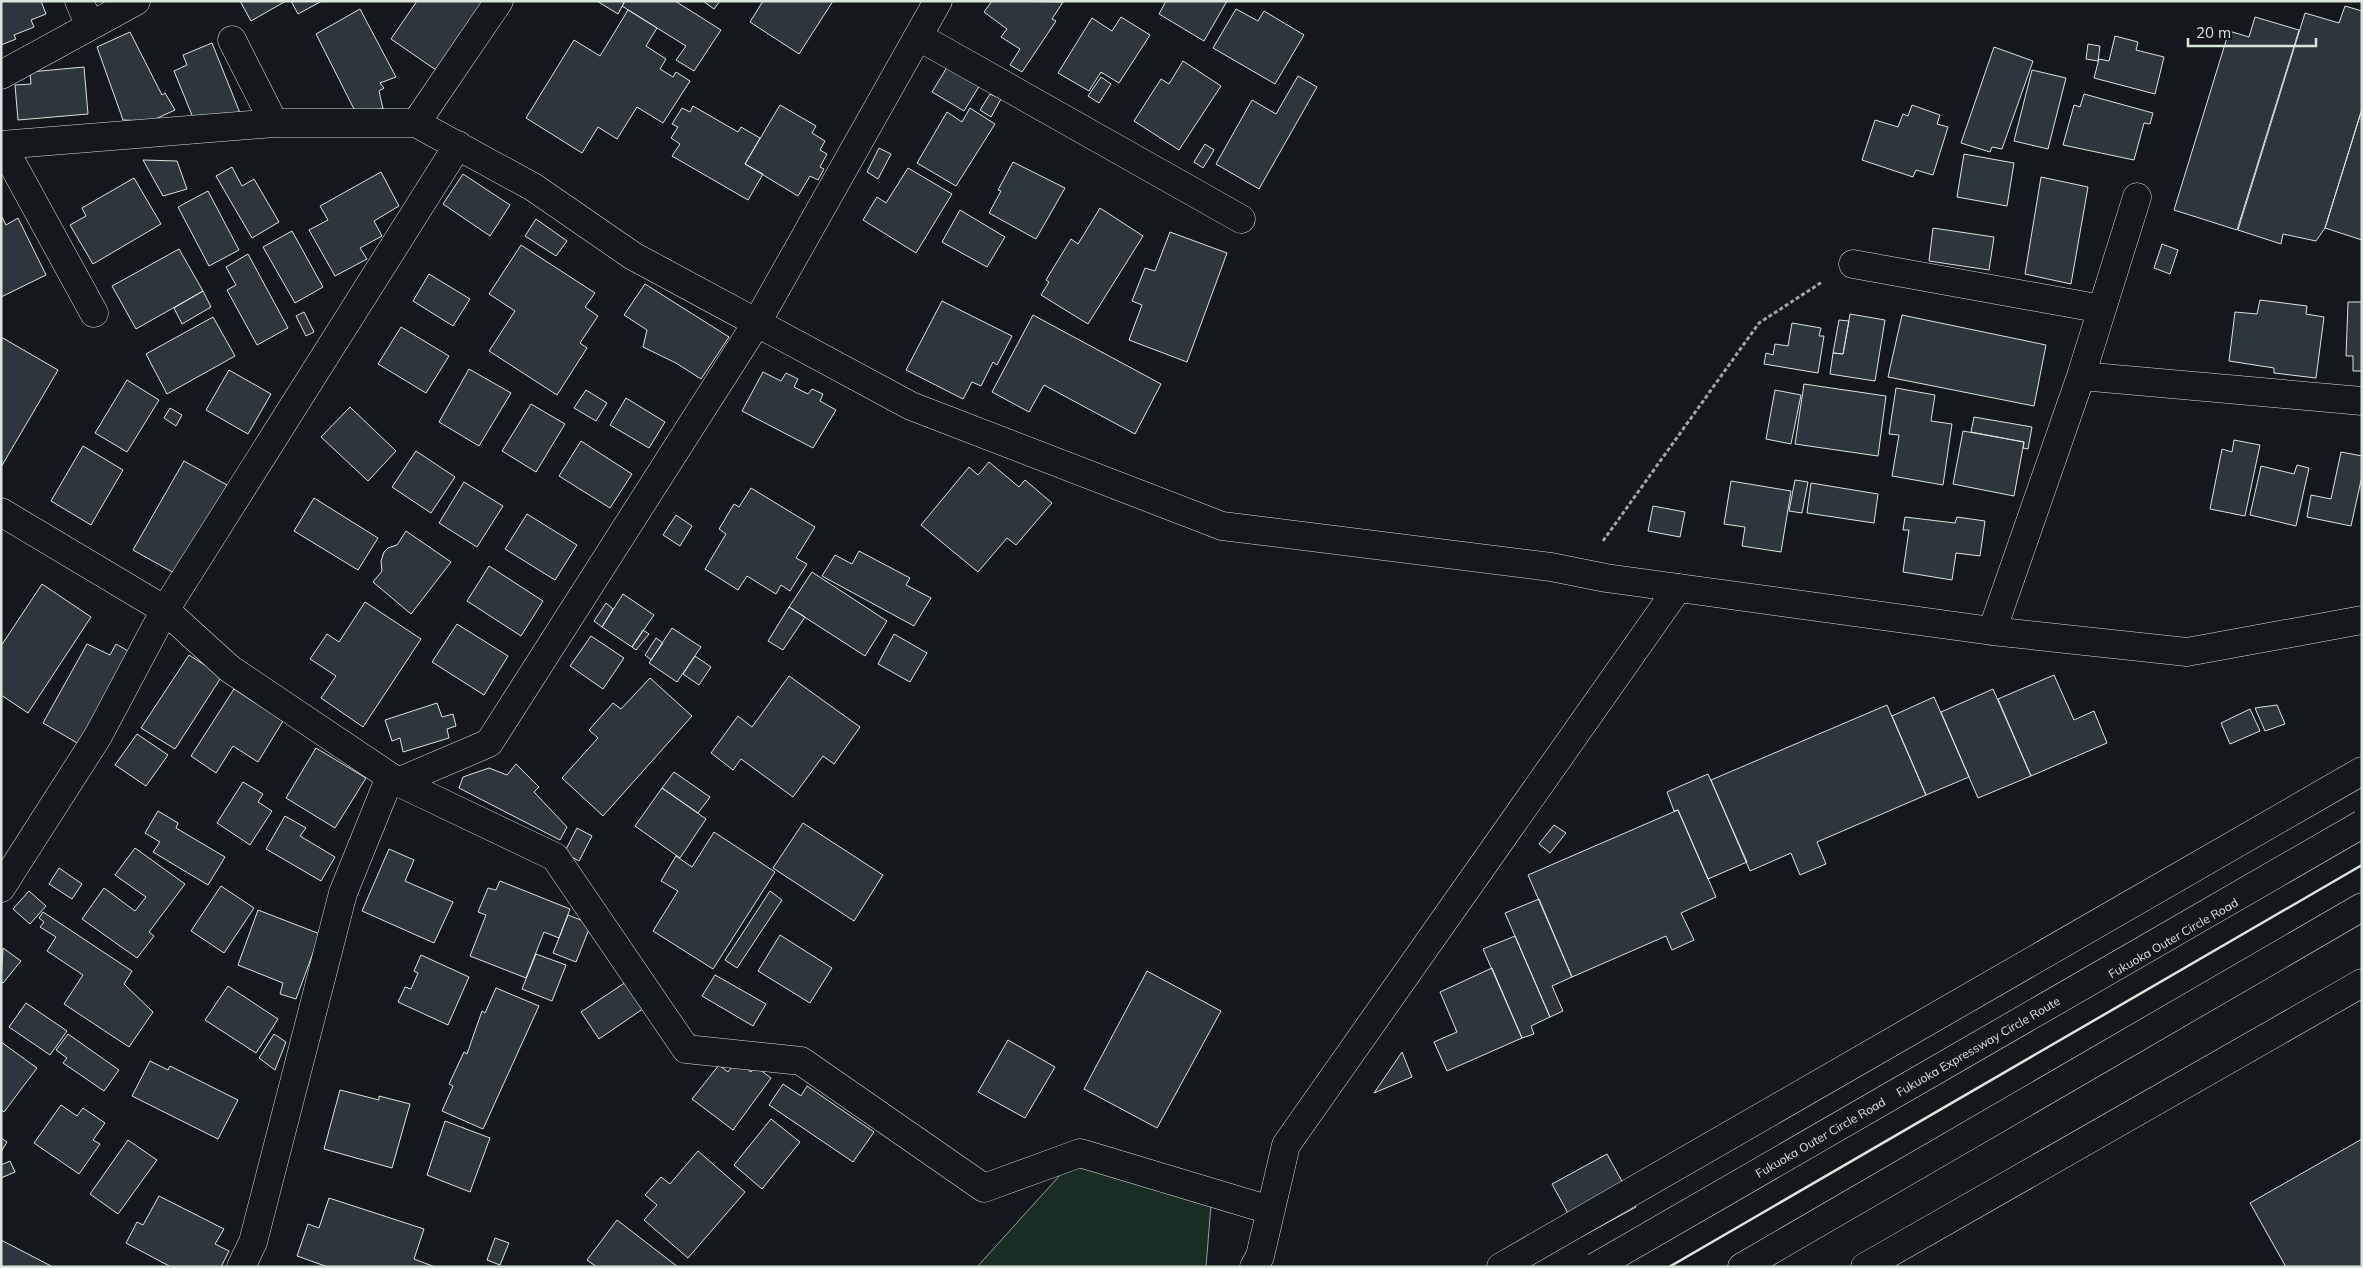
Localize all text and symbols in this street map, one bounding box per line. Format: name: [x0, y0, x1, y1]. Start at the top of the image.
scale bar: [2188, 15, 2316, 47]
text: 20 m: [2196, 23, 2231, 42]
street label: Fukuoka Outer Circle Road: [2105, 895, 2241, 981]
street label: Fukuoka Expressway Circle Route: [1893, 993, 2062, 1099]
street label: Fukuoka Outer Circle Road: [1752, 1094, 1888, 1180]

